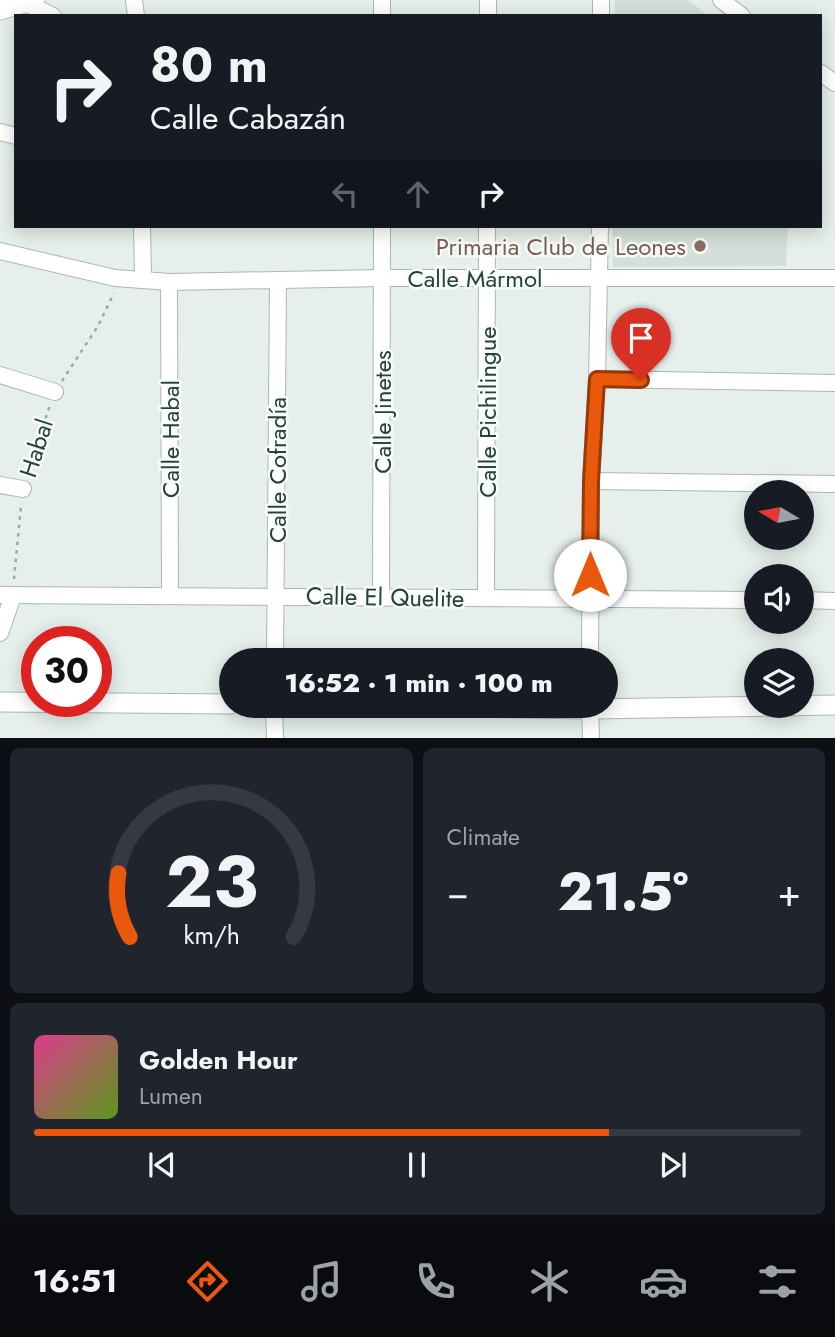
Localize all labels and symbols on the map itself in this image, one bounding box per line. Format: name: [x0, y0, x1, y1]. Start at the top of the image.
place label: Primaria Club de Leones: [436, 229, 686, 264]
marker: Primaria Club de Leones: [692, 238, 708, 254]
street label: Calle Mármol: [407, 261, 543, 296]
pin: [611, 308, 671, 380]
street label: Calle Pichilingue: [470, 326, 505, 498]
street label: Calle Jinetes: [365, 350, 400, 474]
street label: Calle Habal: [153, 380, 188, 498]
street label: Calle Cofradía: [260, 397, 295, 543]
street label: Habal: [10, 414, 62, 482]
north arrow: [744, 480, 814, 550]
position arrow: [553, 538, 627, 612]
street label: Calle El Quelite: [306, 578, 464, 616]
speed limit sign: 30: [21, 626, 112, 717]

